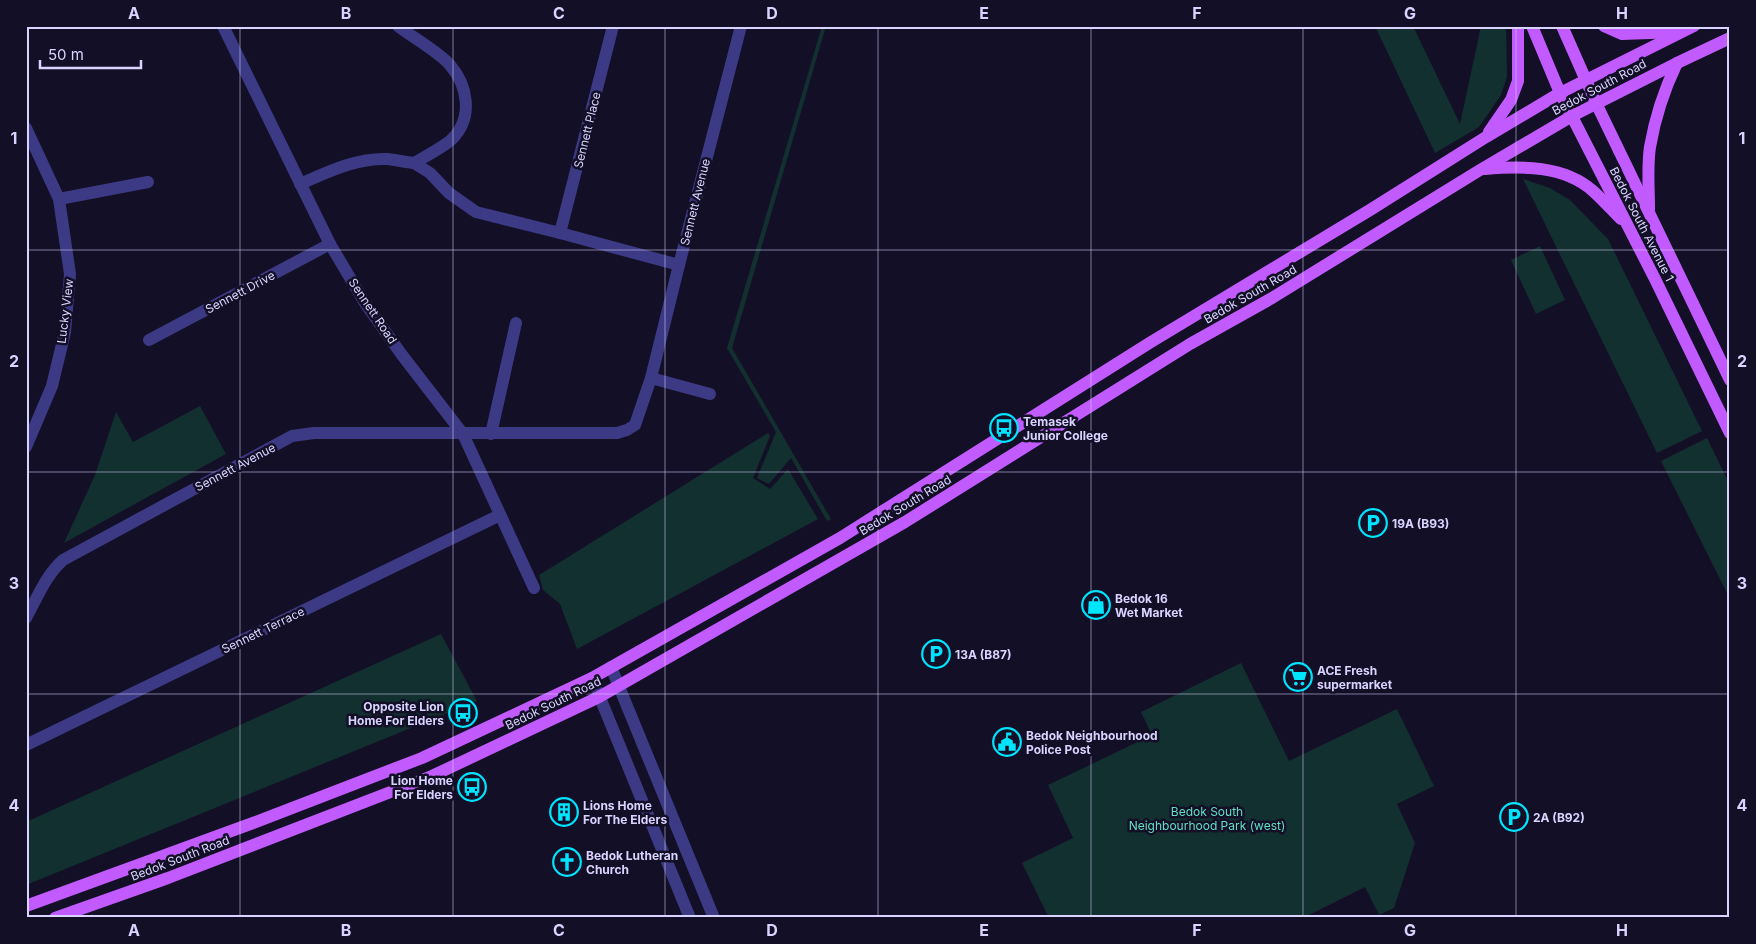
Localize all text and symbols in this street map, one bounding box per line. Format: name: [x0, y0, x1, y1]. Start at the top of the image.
text: A: [128, 3, 140, 23]
text: B: [341, 3, 351, 23]
text: C: [553, 3, 565, 23]
text: D: [766, 3, 778, 23]
text: E: [979, 3, 989, 23]
text: F: [1192, 3, 1202, 23]
text: G: [1404, 3, 1416, 23]
text: H: [1616, 3, 1628, 23]
scale bar: [40, 38, 141, 70]
text: 50 m: [48, 45, 84, 64]
street label: Bedok South Road: [1549, 56, 1649, 118]
street label: Sennett Place: [570, 90, 604, 170]
text: 1: [11, 128, 17, 148]
text: 1: [1739, 128, 1745, 148]
street label: Sennett Avenue: [677, 157, 713, 247]
street label: Bedok South Avenue 1: [1607, 164, 1677, 284]
street label: Bedok South Road: [1201, 261, 1299, 327]
street label: Sennett Drive: [203, 267, 277, 317]
street label: Sennett Road: [346, 275, 400, 347]
street label: Lucky View: [54, 278, 76, 344]
text: 2: [9, 351, 19, 371]
text: 2: [1737, 351, 1747, 371]
bus stop icon: Temasek Junior College: [989, 413, 1019, 443]
place label: Temasek Junior College: [1023, 414, 1108, 443]
street label: Sennett Avenue: [192, 439, 278, 495]
street label: Bedok South Road: [856, 472, 954, 538]
parking icon: 19A (B93): [1358, 508, 1388, 538]
place label: 19A (B93): [1392, 516, 1449, 531]
text: 3: [9, 573, 19, 593]
text: 3: [1737, 573, 1747, 593]
shop icon: Bedok 16 Wet Market: [1081, 590, 1111, 620]
place label: Bedok 16 Wet Market: [1115, 591, 1183, 620]
street label: Sennett Terrace: [219, 603, 307, 657]
parking icon: 13A (B87): [921, 639, 951, 669]
place label: 13A (B87): [955, 647, 1012, 662]
supermarket icon: ACE Fresh supermarket: [1283, 662, 1313, 692]
place label: ACE Fresh supermarket: [1317, 663, 1393, 692]
street label: Bedok South Road: [503, 673, 603, 733]
bus stop icon: Opposite Lion Home For Elders: [448, 698, 478, 728]
place label: Opposite Lion Home For Elders: [348, 699, 444, 728]
public building icon: Bedok Neighbourhood Police Post: [992, 727, 1022, 757]
place label: Bedok Neighbourhood Police Post: [1026, 728, 1158, 757]
bus stop icon: Lion Home For Elders: [457, 772, 487, 802]
place label: Lion Home For Elders: [391, 773, 453, 802]
text: 4: [9, 795, 20, 815]
text: 4: [1737, 795, 1748, 815]
building icon: Lions Home For The Elders: [549, 797, 579, 827]
place label: Lions Home For The Elders: [583, 798, 667, 827]
parking icon: 2A (B92): [1499, 802, 1529, 832]
park label: Bedok South Neighbourhood Park (west): [1129, 804, 1285, 833]
place label: 2A (B92): [1533, 810, 1585, 825]
street label: Bedok South Road: [128, 832, 232, 884]
church icon: Bedok Lutheran Church: [552, 847, 582, 877]
place label: Bedok Lutheran Church: [586, 848, 678, 877]
text: A: [128, 920, 140, 940]
text: B: [341, 920, 351, 940]
text: C: [553, 920, 565, 940]
text: D: [766, 920, 778, 940]
text: E: [979, 920, 989, 940]
text: F: [1192, 920, 1202, 940]
text: G: [1404, 920, 1416, 940]
text: H: [1616, 920, 1628, 940]

